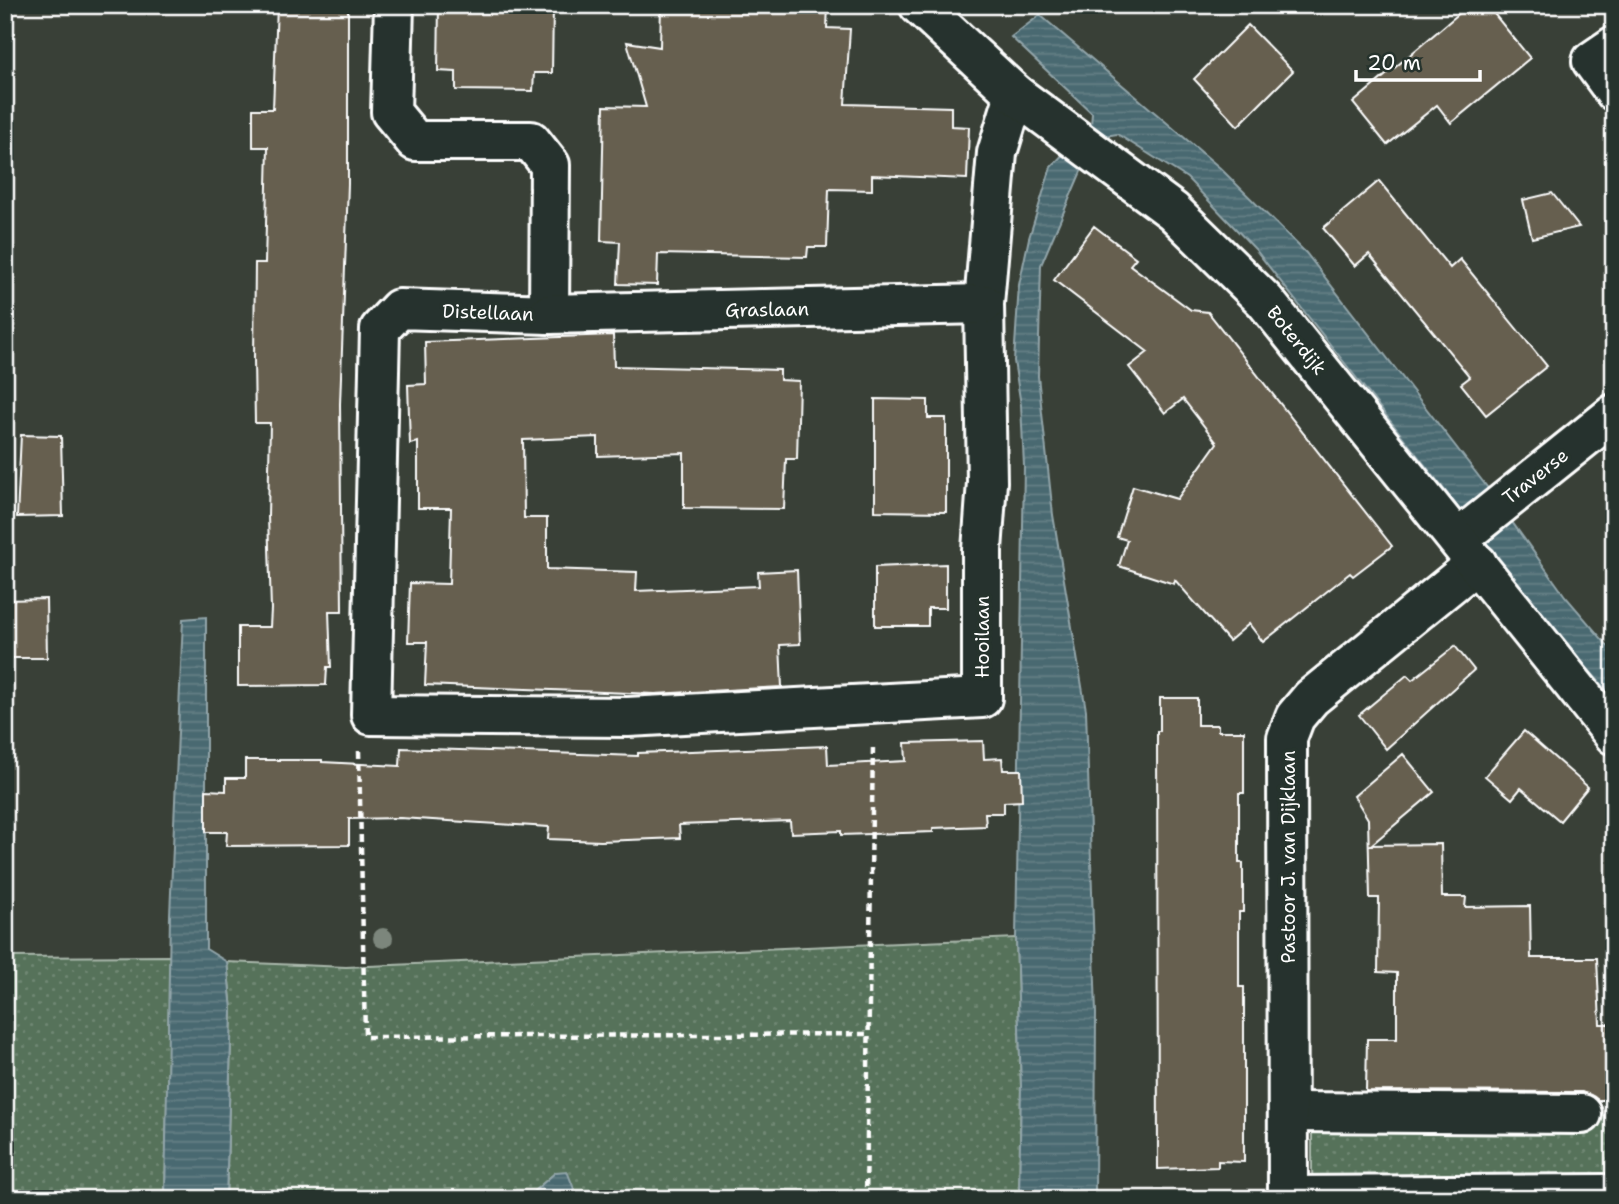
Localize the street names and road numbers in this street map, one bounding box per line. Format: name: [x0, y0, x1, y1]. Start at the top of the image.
street label: Graslaan: [725, 296, 809, 323]
street label: Distellaan: [442, 298, 534, 327]
street label: Boterdijk: [1261, 301, 1332, 380]
street label: Traverse: [1497, 443, 1573, 510]
street label: Hooilaan: [970, 596, 995, 678]
street label: Pastoor J. van Dijklaan: [1276, 750, 1301, 964]

